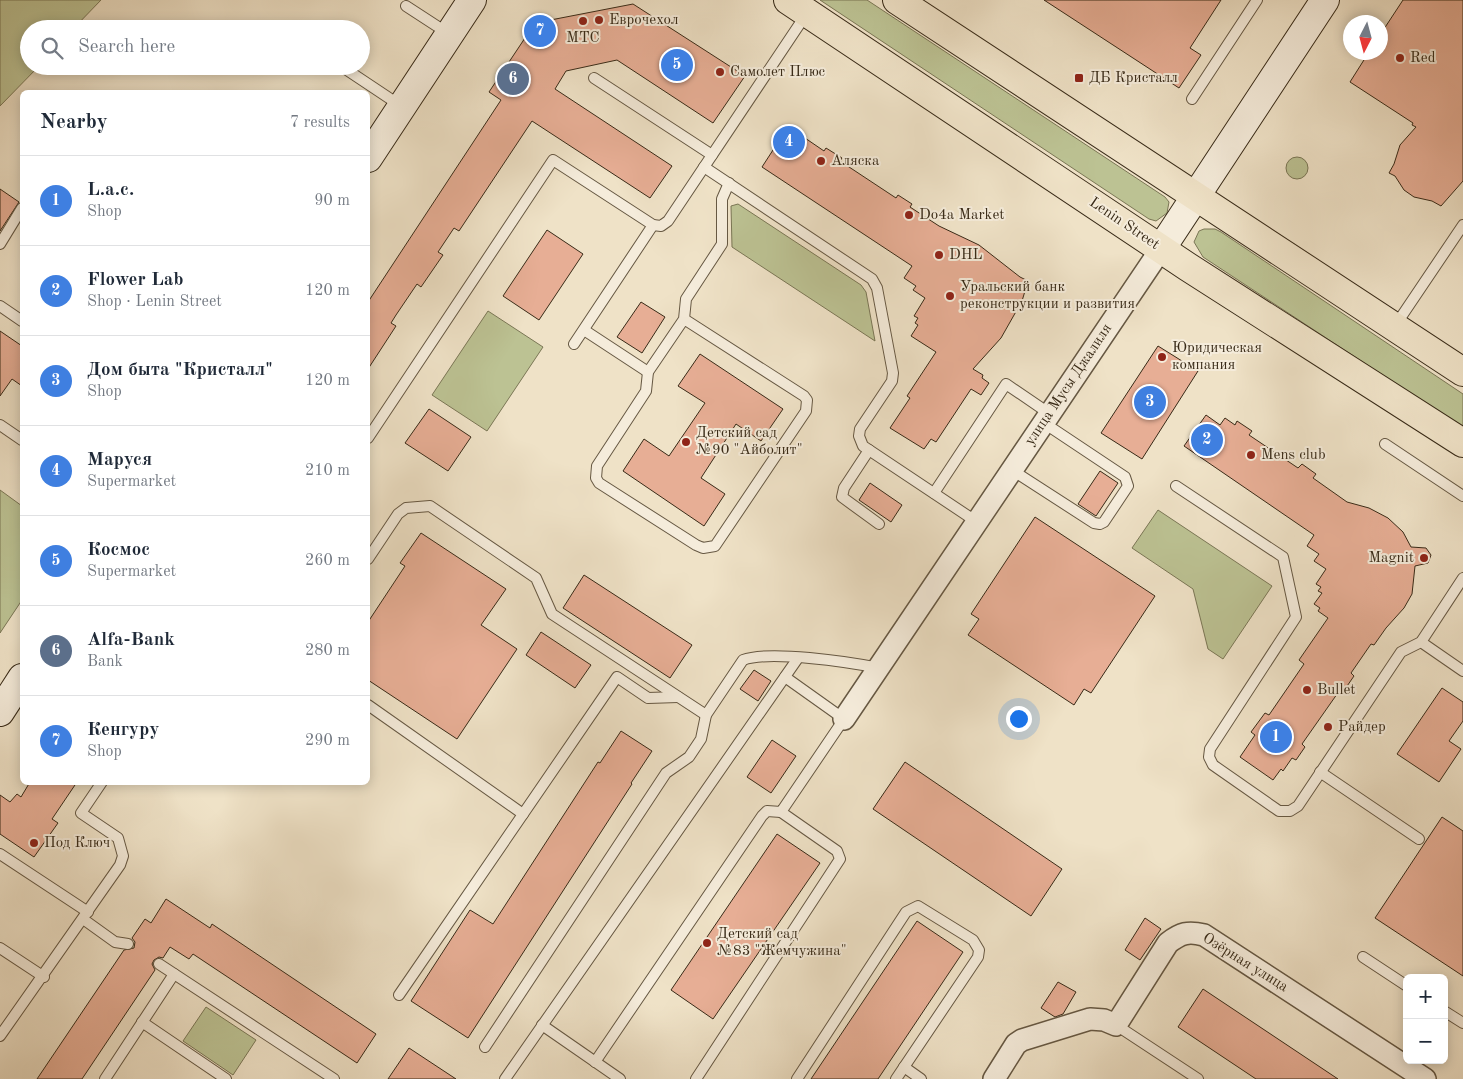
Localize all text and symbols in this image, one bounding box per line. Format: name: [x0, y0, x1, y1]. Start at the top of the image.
pin: 7: [524, 12, 556, 50]
place label: Еврочехол: [609, 13, 679, 28]
marker: Еврочехол: [593, 14, 605, 26]
marker: МТС: [577, 15, 589, 27]
north arrow: [1343, 15, 1388, 60]
search box: [20, 20, 370, 75]
place label: МТС: [566, 31, 600, 46]
icon: search: [38, 34, 66, 62]
text: Search here: [78, 38, 175, 57]
pin: 5: [661, 46, 693, 84]
place label: Red: [1410, 51, 1436, 66]
marker: Red: [1394, 52, 1406, 64]
pin: 6: [497, 60, 529, 98]
place label: Самолет Плюс: [730, 65, 826, 80]
marker: Самолет Плюс: [714, 66, 726, 78]
place label: ДБ Кристалл: [1089, 71, 1178, 86]
marker: ДБ Кристалл: [1073, 72, 1085, 84]
text: Nearby: [40, 112, 108, 133]
text: 7 results: [290, 115, 350, 131]
pin: 4: [773, 123, 805, 161]
place label: Аляска: [831, 154, 880, 169]
marker: Аляска: [815, 155, 827, 167]
text: L.a.c.: [87, 181, 134, 200]
text: 1: [51, 193, 61, 209]
text: 90 m: [314, 193, 350, 209]
street label: Lenin Street: [1086, 195, 1162, 253]
text: Shop: [87, 204, 122, 220]
place label: Do4a Market: [919, 208, 1005, 223]
marker: Do4a Market: [903, 209, 915, 221]
place label: DHL: [949, 248, 983, 263]
marker: DHL: [933, 249, 945, 261]
text: Flower Lab: [87, 271, 183, 290]
place label: Уральский банк реконструкции и развития: [960, 280, 1135, 312]
text: 2: [51, 283, 61, 299]
text: 120 m: [305, 283, 350, 299]
marker: Уральский банк реконструкции и развития: [944, 290, 956, 302]
text: Shop · Lenin Street: [87, 294, 222, 310]
street label: улица Мусы Джалиля: [1023, 321, 1115, 449]
place label: Юридическая компания: [1172, 341, 1262, 373]
marker: Юридическая компания: [1156, 351, 1168, 363]
text: Дом быта "Кристалл": [87, 361, 273, 380]
text: 3: [51, 373, 61, 389]
text: 120 m: [305, 373, 350, 389]
pin: 3: [1134, 383, 1166, 421]
text: Shop: [87, 384, 122, 400]
pin: 2: [1191, 421, 1223, 459]
place label: Детский сад №90 "Айболит": [696, 426, 803, 458]
marker: Детский сад №90 "Айболит": [680, 436, 692, 448]
place label: Mens club: [1261, 448, 1326, 463]
marker: Mens club: [1245, 449, 1257, 461]
text: Маруся: [87, 451, 152, 470]
text: 4: [51, 463, 61, 479]
text: 210 m: [305, 463, 350, 479]
text: Supermarket: [87, 474, 176, 490]
text: Космос: [87, 541, 150, 560]
place label: Magnit: [1369, 551, 1414, 566]
marker: Magnit: [1418, 552, 1430, 564]
text: 5: [51, 553, 61, 569]
text: 260 m: [305, 553, 350, 569]
text: Supermarket: [87, 564, 176, 580]
text: Alfa-Bank: [87, 631, 175, 650]
text: 6: [51, 643, 61, 659]
text: 280 m: [305, 643, 350, 659]
text: Bank: [87, 654, 123, 670]
place label: Bullet: [1317, 683, 1356, 698]
marker: Bullet: [1301, 684, 1313, 696]
your location: [1006, 706, 1032, 732]
pin: 1: [1260, 718, 1292, 756]
place label: Райдер: [1338, 720, 1386, 735]
text: Кенгуру: [87, 721, 159, 740]
marker: Райдер: [1322, 721, 1334, 733]
text: 7: [51, 733, 61, 749]
text: 290 m: [305, 733, 350, 749]
text: Shop: [87, 744, 122, 760]
place label: Под Ключ: [44, 836, 110, 851]
marker: Под Ключ: [28, 837, 40, 849]
place label: Детский сад №83 "Жемчужина": [717, 927, 847, 959]
street label: Озёрная улица: [1200, 931, 1291, 996]
marker: Детский сад №83 "Жемчужина": [701, 937, 713, 949]
map controls: [1403, 974, 1448, 1064]
button: +: [1403, 974, 1448, 1019]
button: −: [1403, 1019, 1448, 1064]

